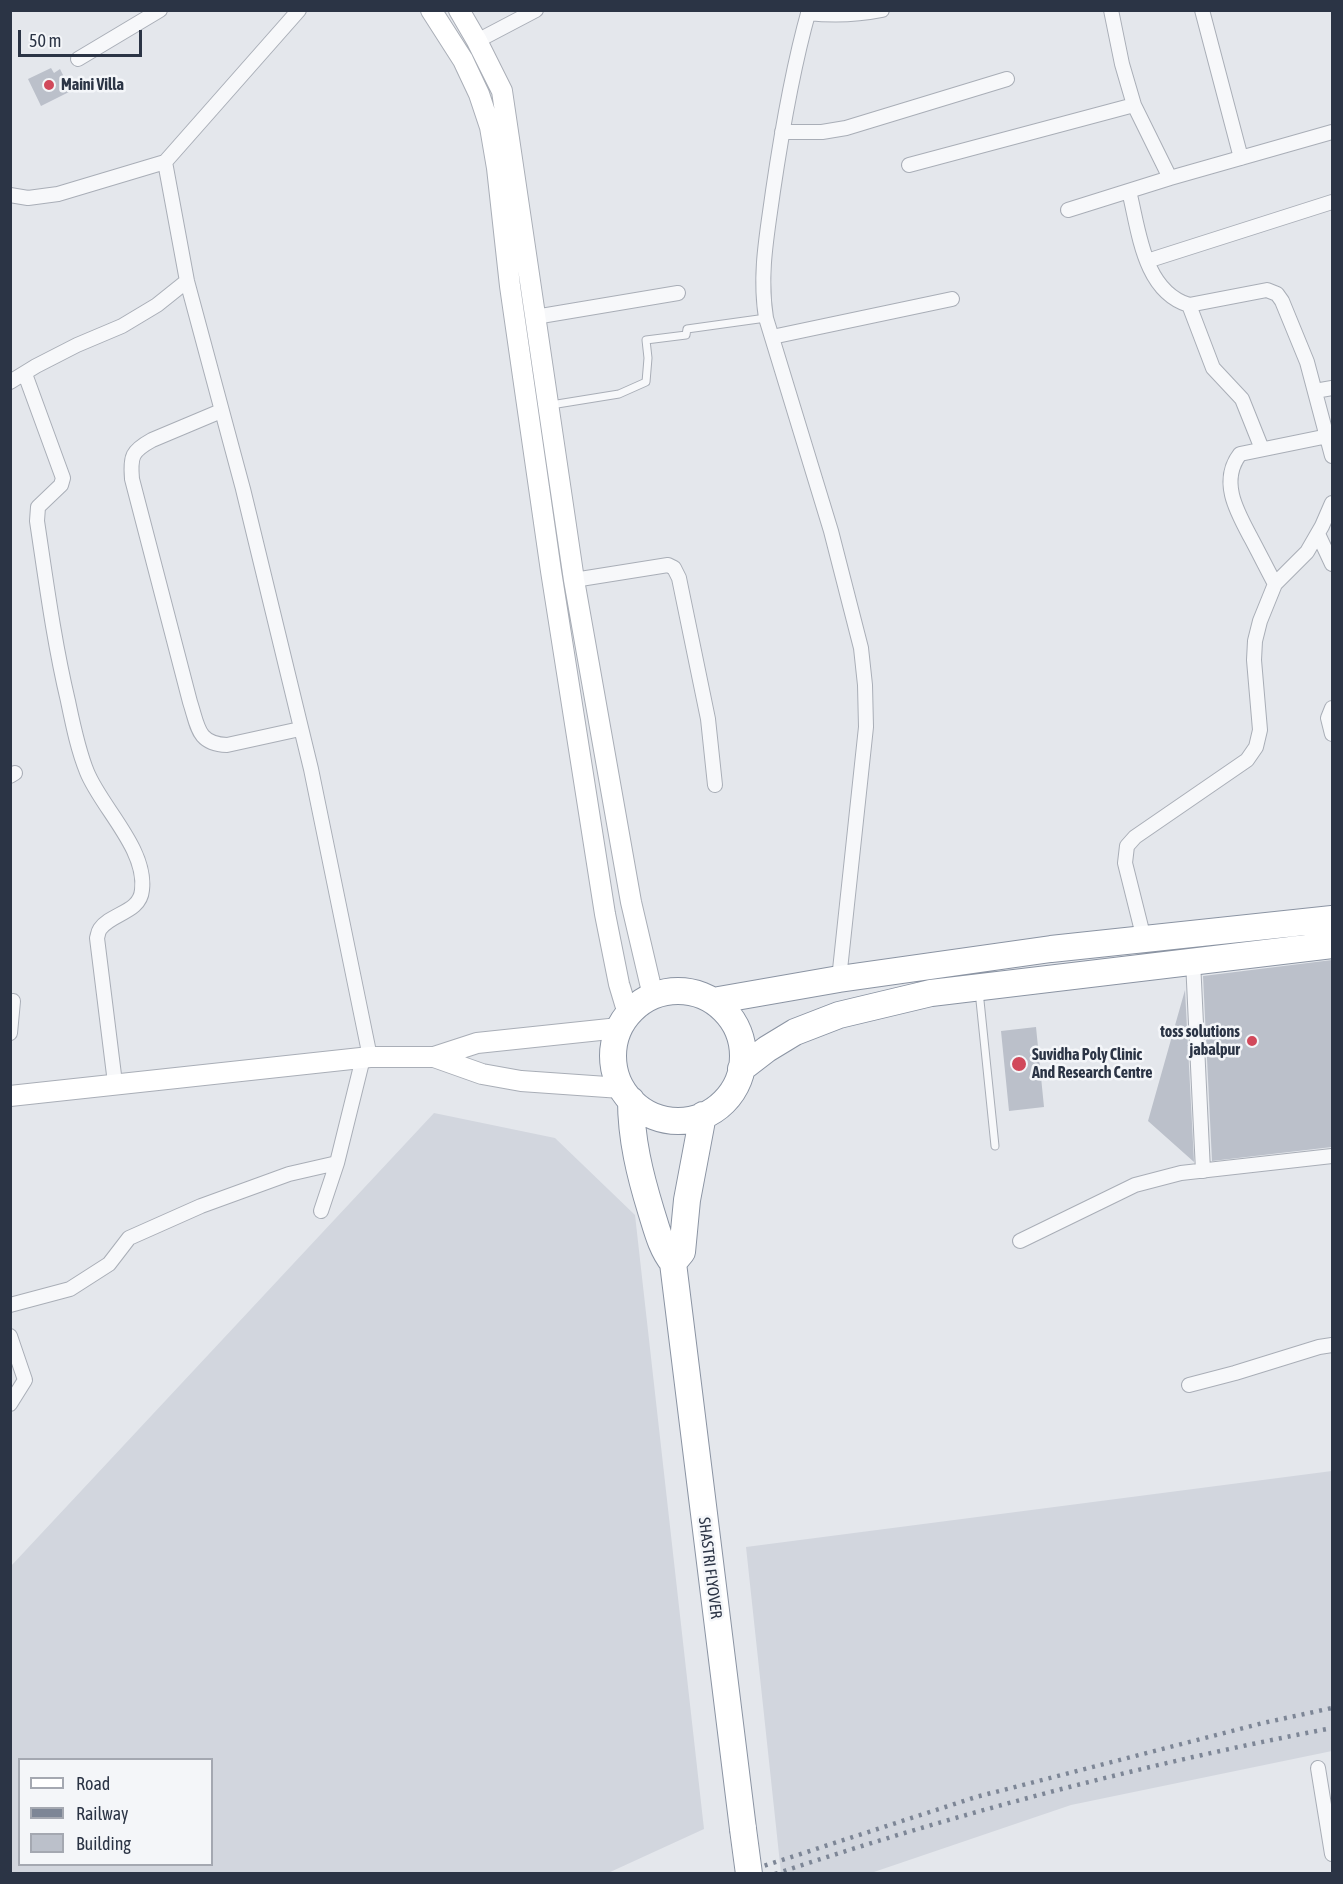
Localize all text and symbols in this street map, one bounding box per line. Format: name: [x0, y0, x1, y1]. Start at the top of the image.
scale bar: [21, 18, 146, 56]
text: 50 m: [29, 30, 61, 51]
place label: Maini Villa: [61, 75, 124, 95]
marker: Maini Villa: [42, 78, 56, 92]
place label: toss solutions jabalpur: [1160, 1022, 1240, 1060]
marker: toss solutions jabalpur: [1245, 1034, 1259, 1048]
place label: Suvidha Poly Clinic And Research Centre: [1032, 1045, 1152, 1083]
marker: Suvidha Poly Clinic And Research Centre: [1010, 1055, 1028, 1073]
street label: SHASTRI FLYOVER: [694, 1516, 726, 1620]
legend: [18, 1758, 213, 1866]
text: Road: [76, 1773, 110, 1794]
text: Railway: [76, 1803, 128, 1824]
text: Building: [76, 1833, 131, 1854]

